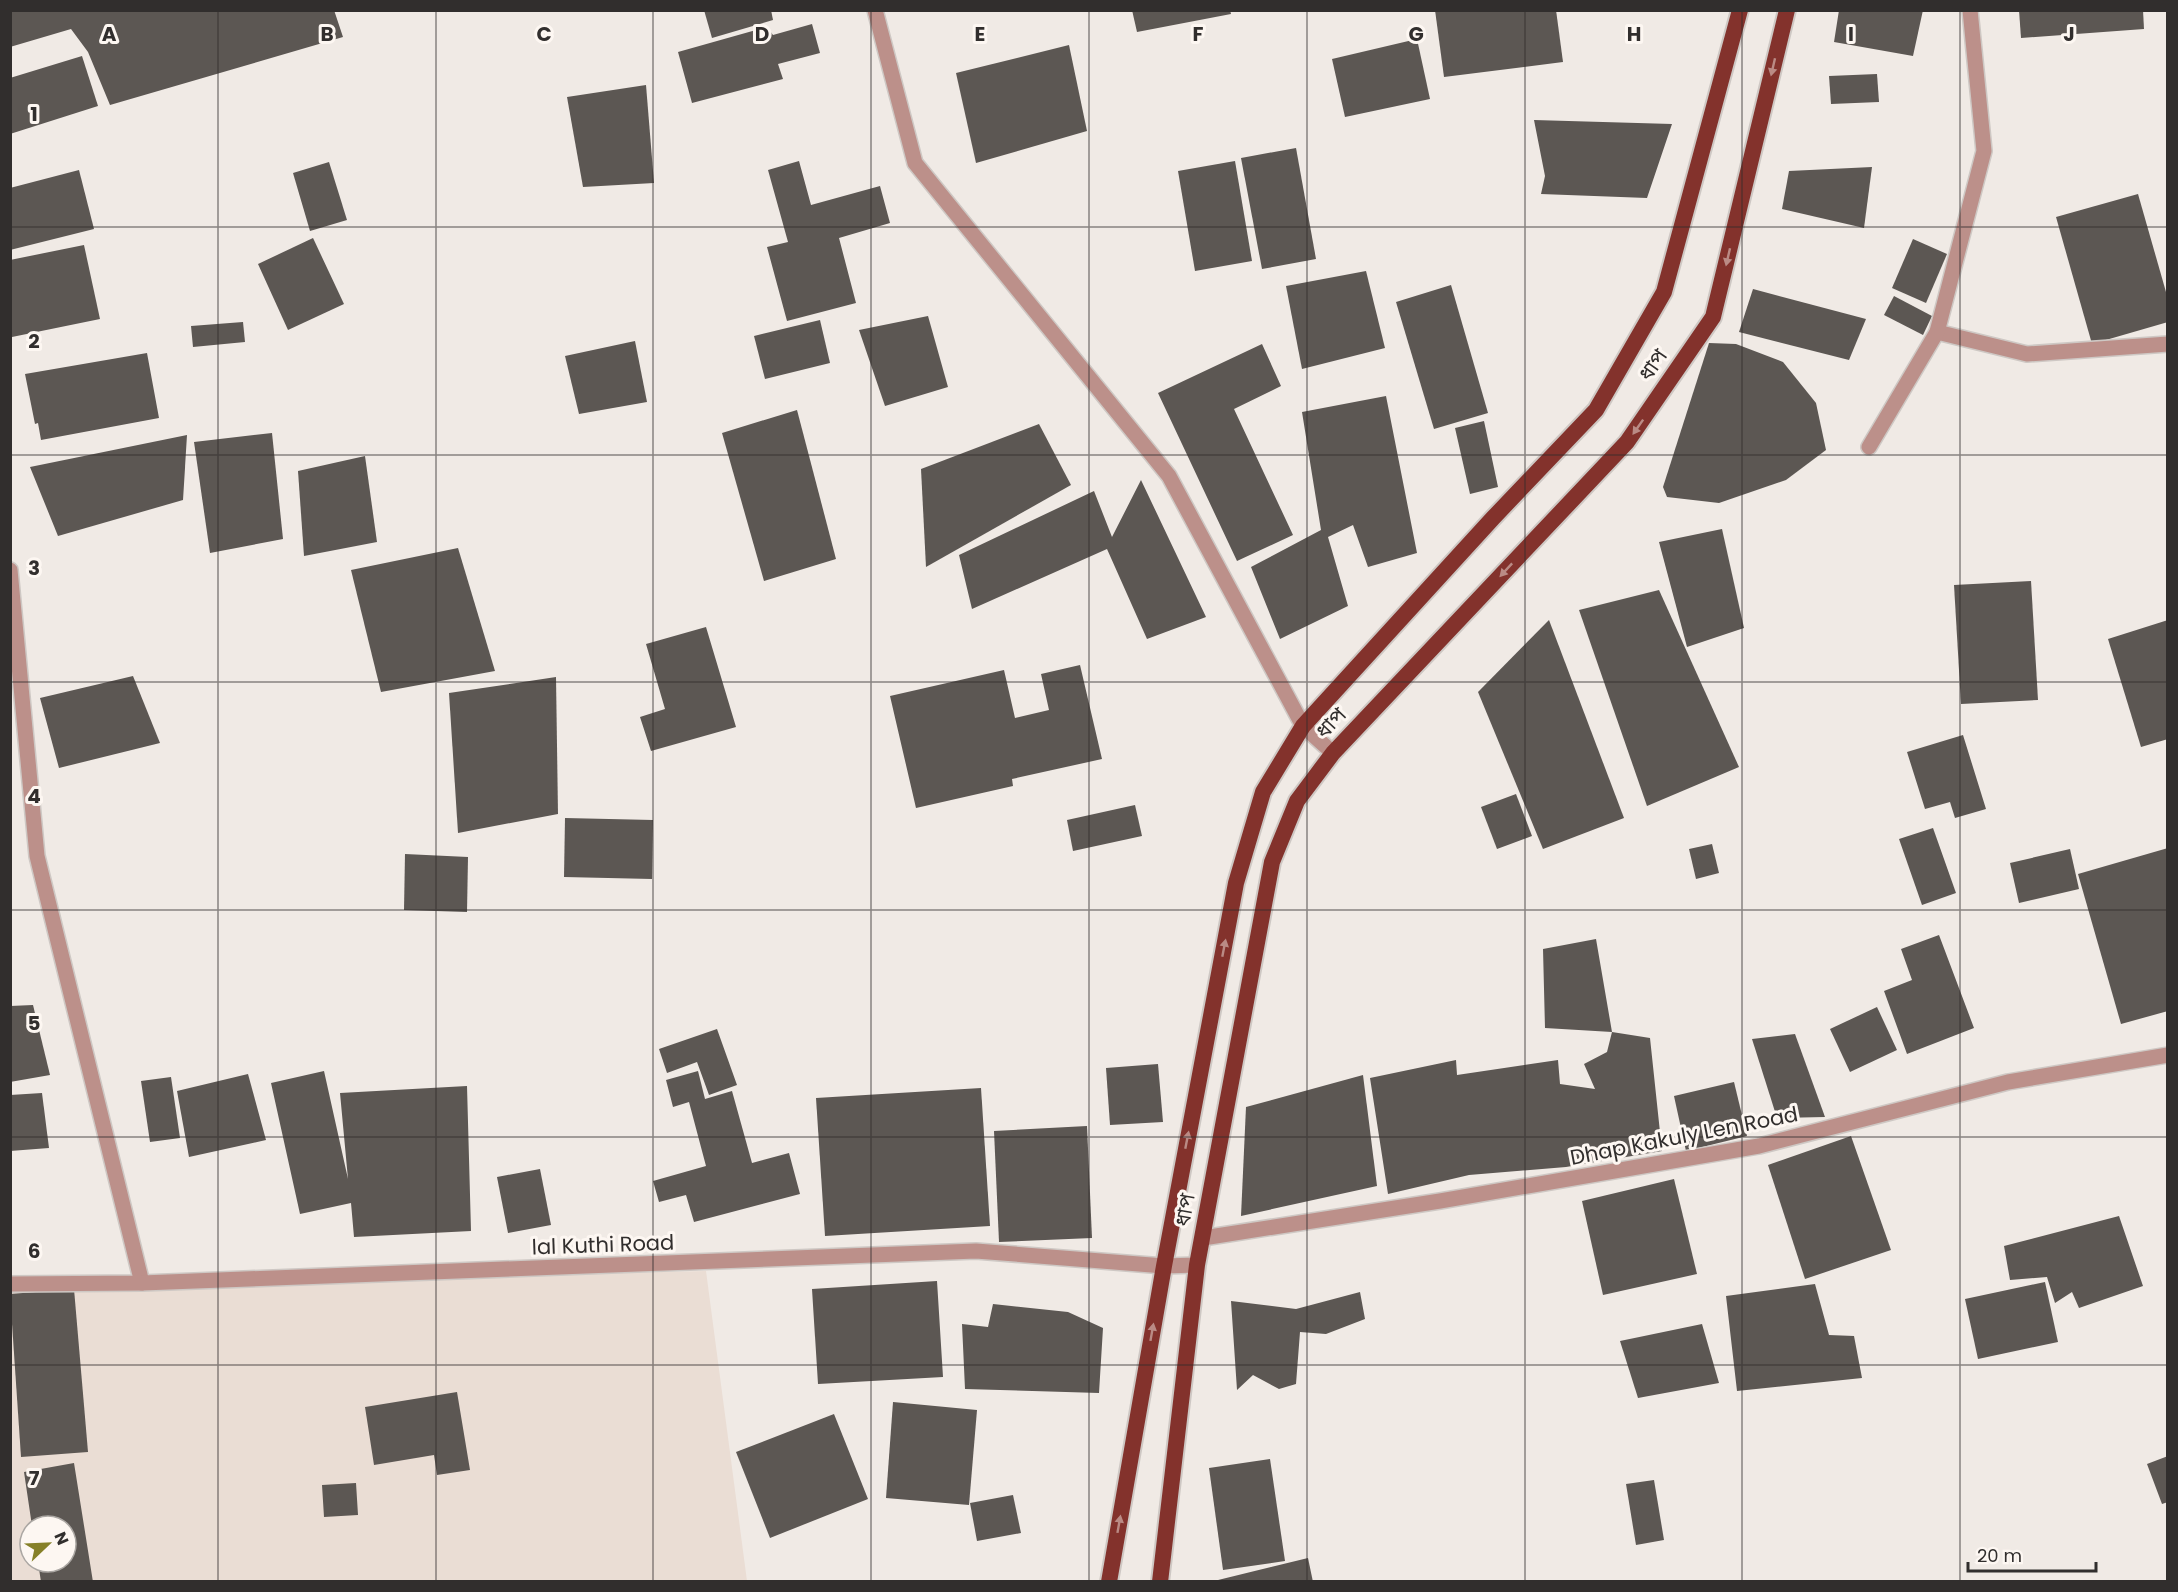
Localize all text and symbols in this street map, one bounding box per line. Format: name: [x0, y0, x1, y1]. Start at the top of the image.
text: A: [102, 20, 117, 48]
text: B: [320, 20, 334, 48]
text: C: [536, 20, 552, 48]
text: D: [755, 20, 769, 48]
text: E: [975, 20, 985, 48]
text: F: [1193, 20, 1204, 48]
text: G: [1408, 20, 1424, 48]
text: H: [1627, 20, 1641, 48]
text: I: [1848, 20, 1854, 48]
text: J: [2063, 20, 2075, 48]
one-way arrow: [1768, 58, 1778, 77]
text: 1: [30, 100, 38, 128]
one-way arrow: [1722, 248, 1732, 266]
text: 2: [28, 327, 40, 355]
street label: ধাপ: [1631, 342, 1675, 387]
one-way arrow: [1632, 418, 1644, 434]
text: 3: [28, 554, 40, 582]
one-way arrow: [1499, 563, 1513, 578]
street label: ধাপ: [1309, 700, 1353, 745]
text: 4: [27, 782, 41, 810]
one-way arrow: [1220, 939, 1229, 958]
text: 5: [28, 1009, 41, 1037]
street label: Dhap Kakuly Len Road: [1567, 1099, 1800, 1172]
one-way arrow: [1183, 1130, 1192, 1149]
street label: ধাপ: [1167, 1190, 1202, 1229]
street label: lal Kuthi Road: [531, 1228, 675, 1261]
text: 6: [28, 1237, 40, 1265]
one-way arrow: [1148, 1322, 1157, 1341]
text: 7: [29, 1464, 40, 1492]
north arrow: [18, 1514, 78, 1574]
one-way arrow: [1115, 1514, 1124, 1533]
text: N: [48, 1528, 74, 1548]
scale bar: [1968, 1535, 2096, 1573]
text: 20 m: [1977, 1543, 2022, 1568]

